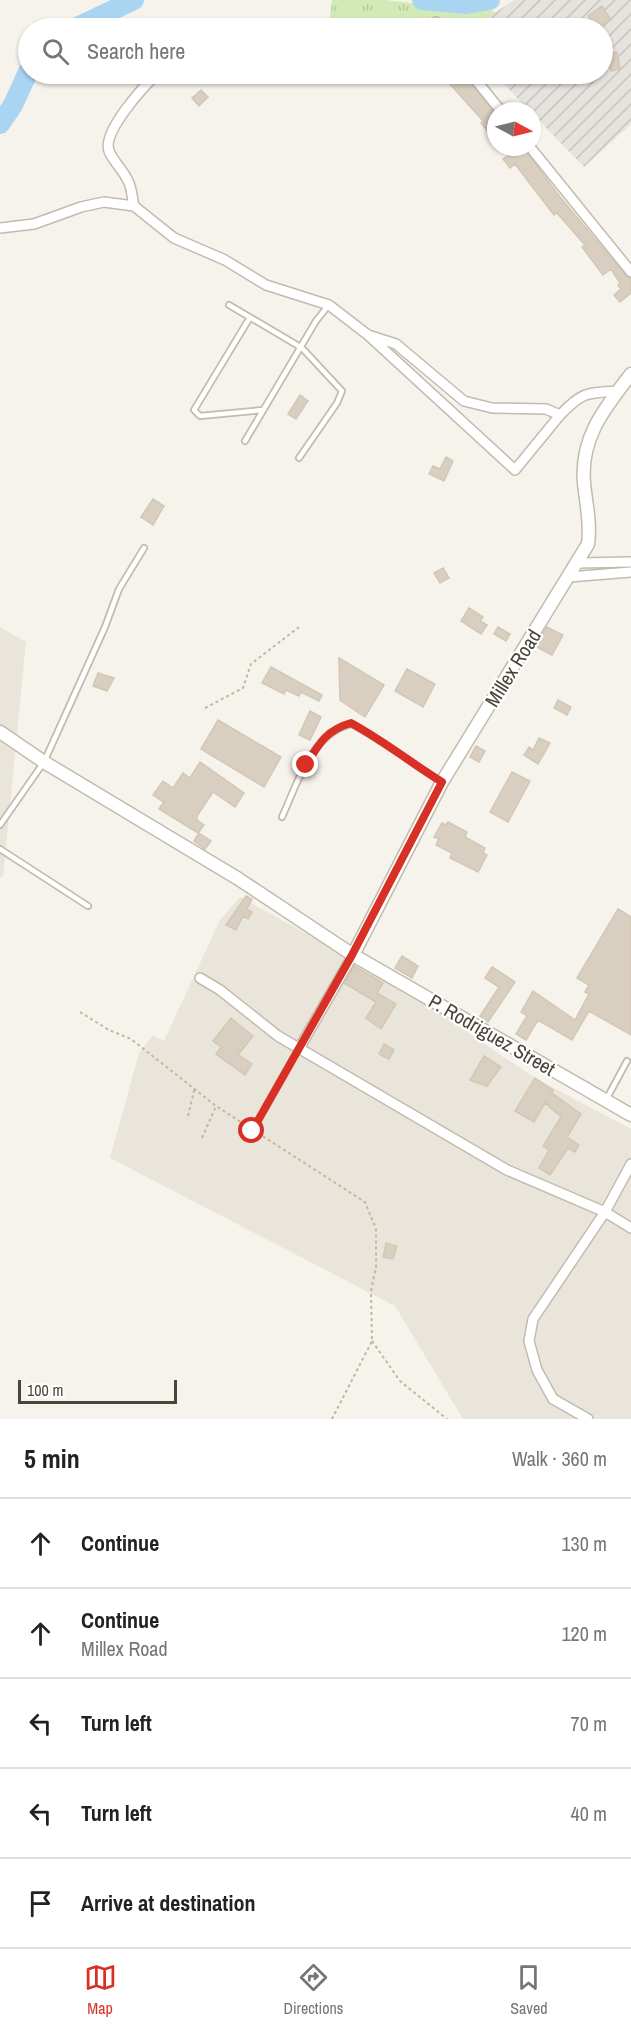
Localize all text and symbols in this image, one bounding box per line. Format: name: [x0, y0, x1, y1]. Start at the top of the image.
search box: [18, 18, 613, 84]
icon: search: [39, 35, 72, 68]
text: Search here: [87, 36, 185, 66]
north arrow: [487, 102, 541, 156]
street label: Millex Road: [478, 624, 547, 712]
route end: [292, 751, 318, 777]
street label: P. Rodriguez Street: [424, 987, 561, 1082]
route start: [238, 1117, 264, 1143]
scale bar: [18, 1377, 177, 1404]
text: 100 m: [27, 1379, 63, 1401]
text: 5 min: [24, 1441, 80, 1476]
text: Walk · 360 m: [512, 1445, 607, 1472]
icon: ahead: [24, 1527, 57, 1560]
text: Continue: [81, 1528, 159, 1558]
text: 130 m: [561, 1530, 607, 1557]
text: Continue: [81, 1605, 159, 1635]
icon: ahead: [24, 1617, 57, 1650]
text: 120 m: [561, 1620, 607, 1647]
text: Millex Road: [81, 1635, 168, 1662]
icon: left: [24, 1707, 57, 1740]
text: Turn left: [81, 1708, 152, 1738]
text: 70 m: [571, 1710, 607, 1737]
icon: left: [24, 1797, 57, 1830]
text: Turn left: [81, 1798, 152, 1828]
text: 40 m: [571, 1800, 607, 1827]
icon: arrive: [24, 1887, 57, 1920]
text: Arrive at destination: [81, 1888, 255, 1918]
tab: Map: [84, 1961, 117, 2019]
tab: Directions: [284, 1961, 343, 2019]
tab: Saved: [510, 1961, 548, 2019]

